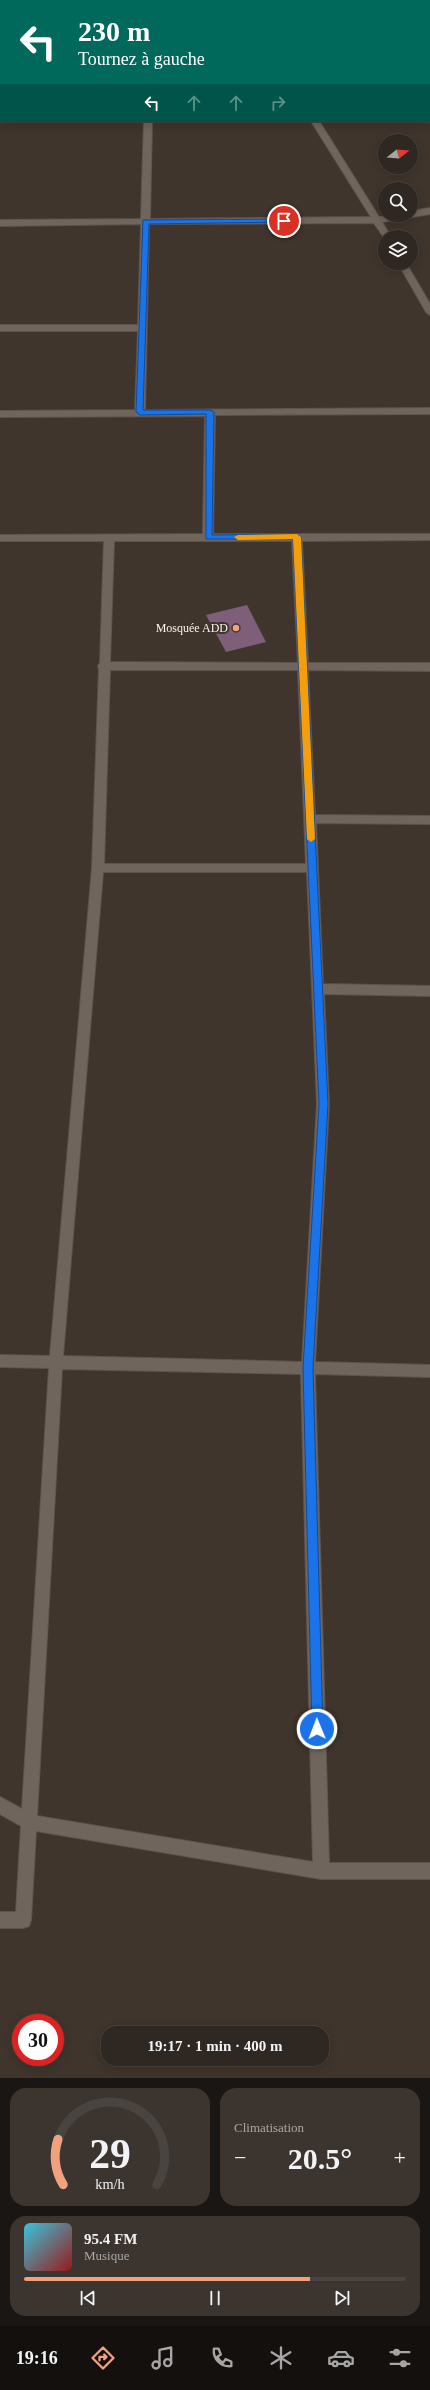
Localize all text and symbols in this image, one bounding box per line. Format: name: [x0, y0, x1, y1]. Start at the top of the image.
icon: left: [12, 16, 64, 68]
text: 230 m: [78, 16, 150, 47]
text: Tournez à gauche: [78, 49, 205, 69]
icon: left: [141, 92, 163, 114]
icon: ahead: [183, 92, 205, 114]
icon: ahead: [225, 92, 247, 114]
icon: right: [267, 92, 289, 114]
north arrow: [378, 134, 418, 174]
map controls: [378, 134, 418, 270]
button: search: [378, 182, 418, 222]
pin: [267, 204, 301, 238]
icon: arrive: [273, 210, 295, 232]
button: layers: [378, 230, 418, 270]
place label: Mosquée ADD: [156, 621, 228, 635]
marker: Mosquée ADD: [231, 623, 241, 633]
position arrow: [296, 1708, 338, 1750]
speed limit sign: 30: [12, 2014, 64, 2066]
text: 19:17 · 1 min · 400 m: [148, 2038, 283, 2054]
text: Climatisation: [234, 2120, 304, 2135]
text: 29: [89, 2131, 131, 2177]
text: 20.5°: [288, 2142, 352, 2175]
text: −: [234, 2145, 246, 2170]
text: +: [394, 2145, 406, 2170]
text: km/h: [95, 2176, 125, 2192]
text: 95.4 FM: [84, 2231, 137, 2247]
text: Musique: [84, 2248, 130, 2263]
icon: previous: [77, 2287, 99, 2309]
icon: pause: [204, 2287, 226, 2309]
icon: next: [331, 2287, 353, 2309]
icon: directions: [89, 2344, 117, 2372]
icon: music: [149, 2344, 177, 2372]
icon: phone: [208, 2344, 236, 2372]
icon: climate: [267, 2344, 295, 2372]
icon: car: [327, 2344, 355, 2372]
icon: filters: [386, 2344, 414, 2372]
text: 19:16: [16, 2348, 58, 2368]

